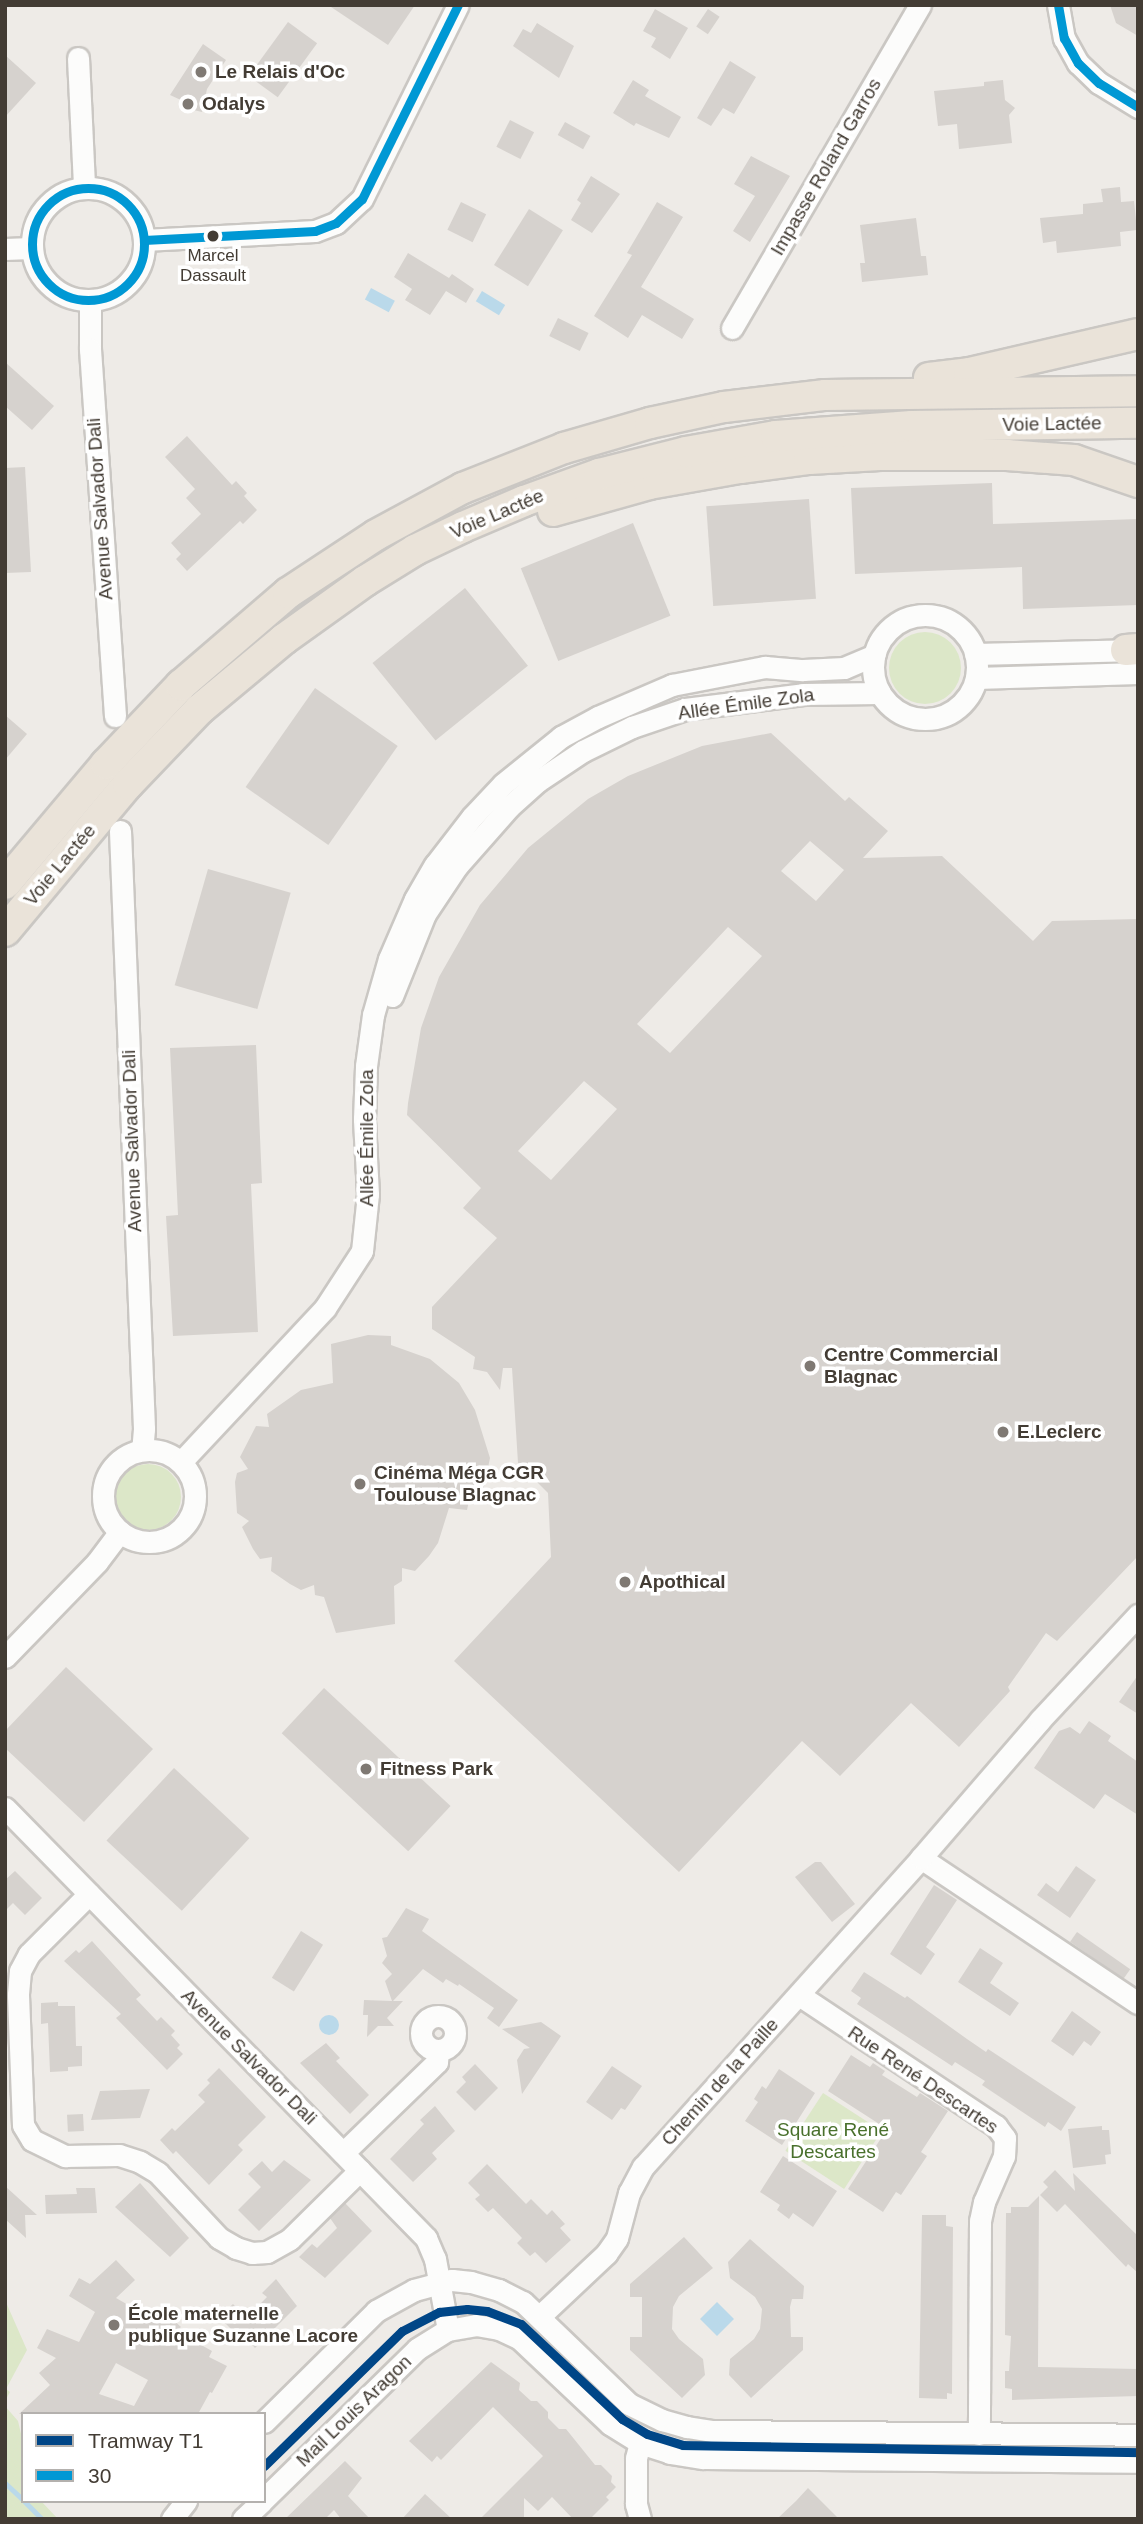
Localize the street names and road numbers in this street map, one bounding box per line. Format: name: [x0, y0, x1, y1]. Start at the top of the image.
street label: Impasse Roland Garros: [766, 74, 886, 260]
street label: Voie Lactée: [1002, 412, 1102, 436]
street label: Avenue Salvador Dali: [82, 417, 118, 601]
street label: Voie Lactée: [447, 484, 547, 544]
street label: Allée Émile Zola: [676, 683, 816, 725]
street label: Voie Lactée: [19, 820, 101, 910]
street label: Avenue Salvador Dali: [117, 1049, 147, 1233]
street label: Allée Émile Zola: [356, 1069, 378, 1207]
street label: Avenue Salvador Dali: [176, 1984, 322, 2130]
street label: Chemin de la Paille: [657, 2014, 783, 2150]
street label: Rue René Descartes: [844, 2021, 1002, 2139]
street label: Mail Louis Aragon: [291, 2350, 417, 2472]

